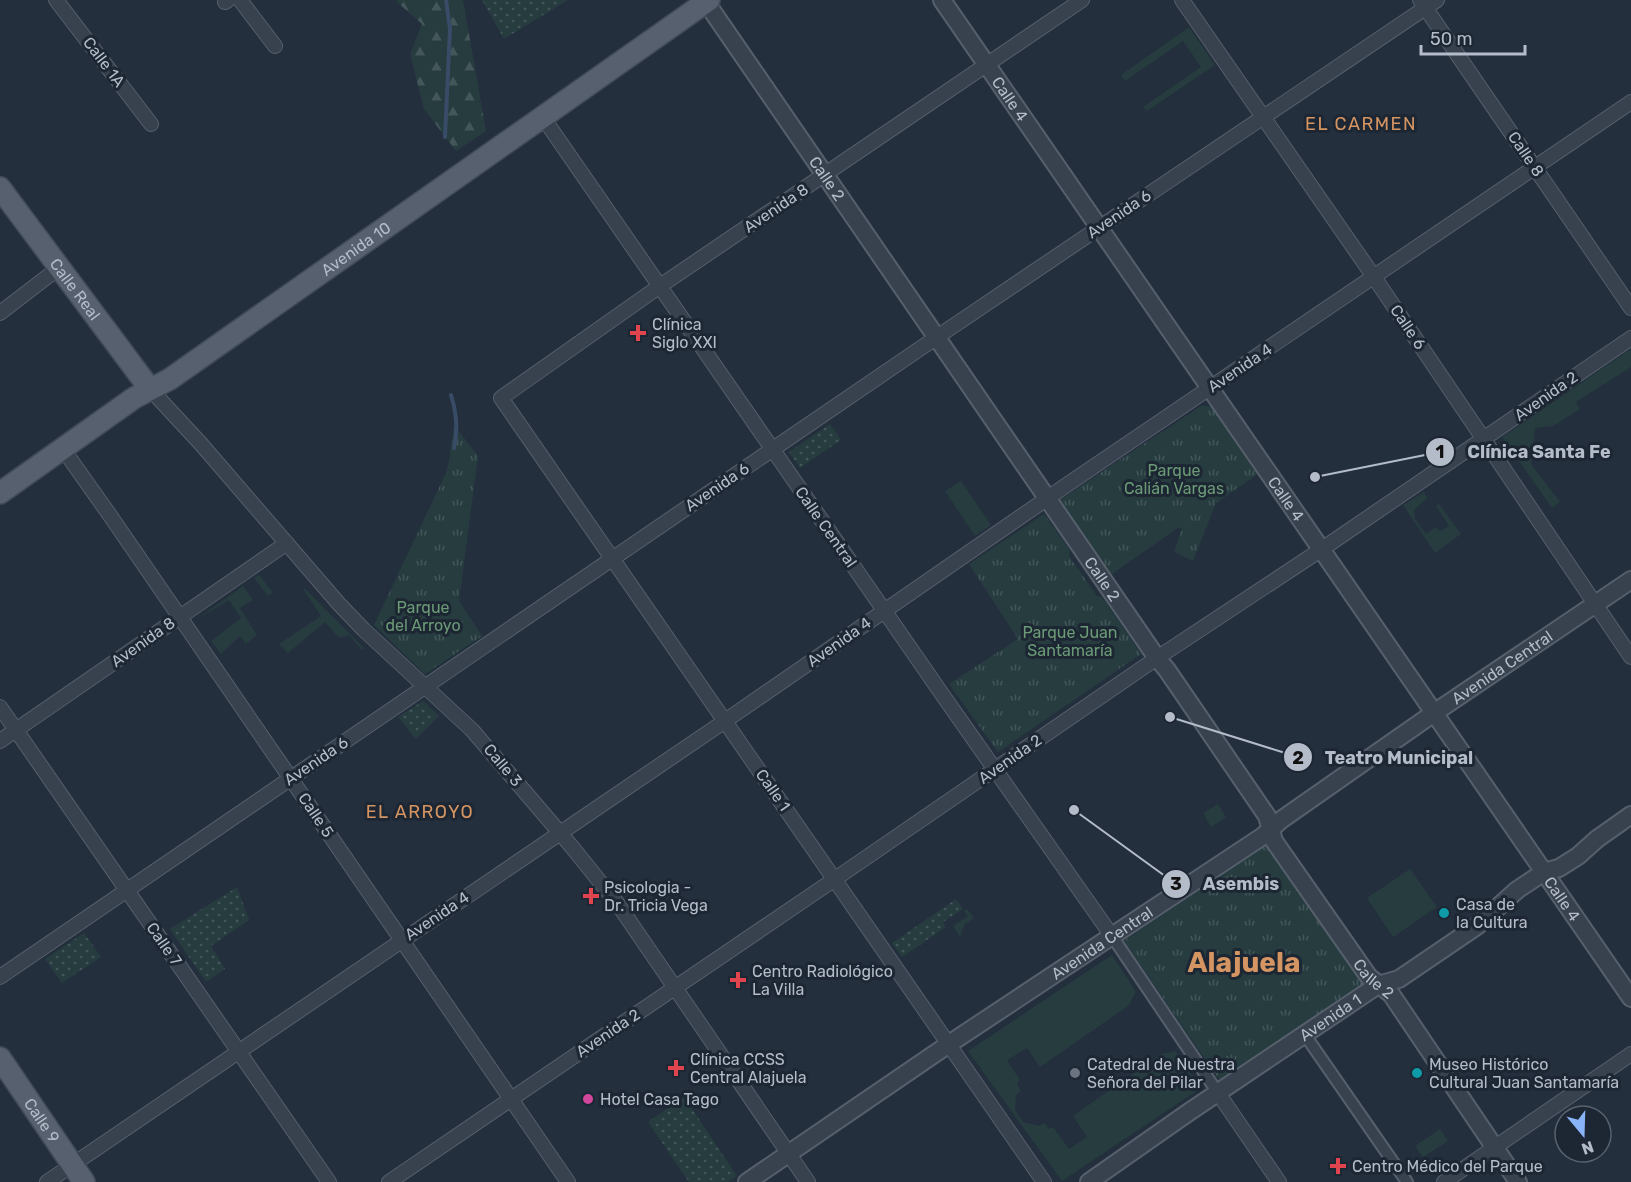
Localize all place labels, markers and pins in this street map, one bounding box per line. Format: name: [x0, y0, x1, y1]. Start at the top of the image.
place label: Clínica Siglo XXI: [652, 315, 717, 352]
marker: Clínica Siglo XXI: [629, 324, 647, 342]
callout: Clínica Santa Fe: [1425, 434, 1623, 470]
callout: Teatro Municipal: [1283, 739, 1485, 775]
callout: Asembis: [1161, 866, 1291, 902]
place label: Psicologia - Dr. Tricia Vega: [604, 878, 708, 915]
marker: Psicologia - Dr. Tricia Vega: [582, 887, 600, 905]
place label: Casa de la Cultura: [1456, 895, 1528, 932]
marker: Casa de la Cultura: [1437, 906, 1451, 920]
place label: Centro Radiológico La Villa: [752, 962, 893, 999]
marker: Centro Radiológico La Villa: [729, 971, 747, 989]
place label: Clínica CCSS Central Alajuela: [690, 1050, 807, 1087]
place label: Catedral de Nuestra Señora del Pilar: [1087, 1055, 1235, 1092]
place label: Museo Histórico Cultural Juan Santamaría: [1429, 1055, 1619, 1092]
marker: Clínica CCSS Central Alajuela: [667, 1059, 685, 1077]
marker: Catedral de Nuestra Señora del Pilar: [1068, 1066, 1082, 1080]
marker: Museo Histórico Cultural Juan Santamaría: [1410, 1066, 1424, 1080]
place label: Hotel Casa Tago: [600, 1090, 719, 1109]
marker: Hotel Casa Tago: [581, 1092, 595, 1106]
marker: Centro Médico del Parque: [1329, 1157, 1347, 1175]
place label: Centro Médico del Parque: [1352, 1157, 1543, 1176]

